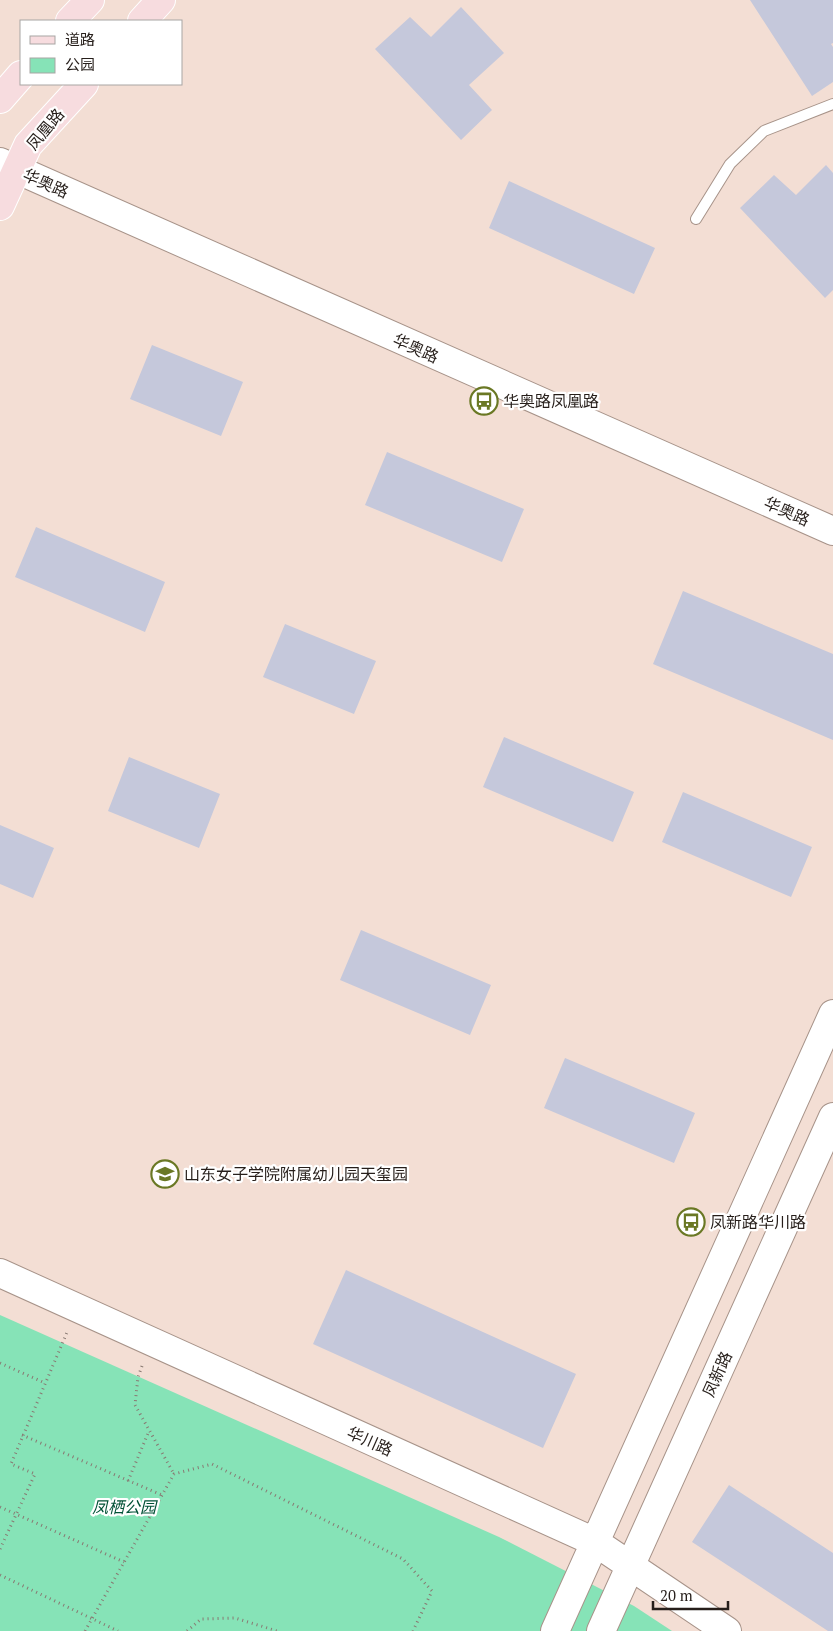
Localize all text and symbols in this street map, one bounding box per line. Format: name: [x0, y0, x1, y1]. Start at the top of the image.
legend: [20, 20, 182, 85]
text: 道路: [65, 29, 95, 49]
text: 公园: [65, 54, 95, 74]
street label: 凤凰路: [21, 104, 69, 154]
street label: 华奥路: [20, 163, 72, 203]
street label: 华奥路: [390, 328, 442, 368]
bus stop icon: 华奥路凤凰路: [469, 386, 499, 416]
place label: 华奥路凤凰路: [503, 390, 599, 412]
street label: 华奥路: [761, 491, 813, 531]
school or university icon: 山东女子学院附属幼儿园天玺园: [150, 1159, 180, 1189]
place label: 山东女子学院附属幼儿园天玺园: [184, 1163, 408, 1185]
bus stop icon: 凤新路华川路: [676, 1207, 706, 1237]
place label: 凤新路华川路: [710, 1211, 806, 1233]
street label: 凤新路: [697, 1348, 737, 1400]
street label: 华川路: [344, 1421, 396, 1461]
park label: 凤栖公园: [92, 1496, 158, 1518]
scale bar: [653, 1578, 728, 1610]
text: 20 m: [660, 1585, 693, 1605]

